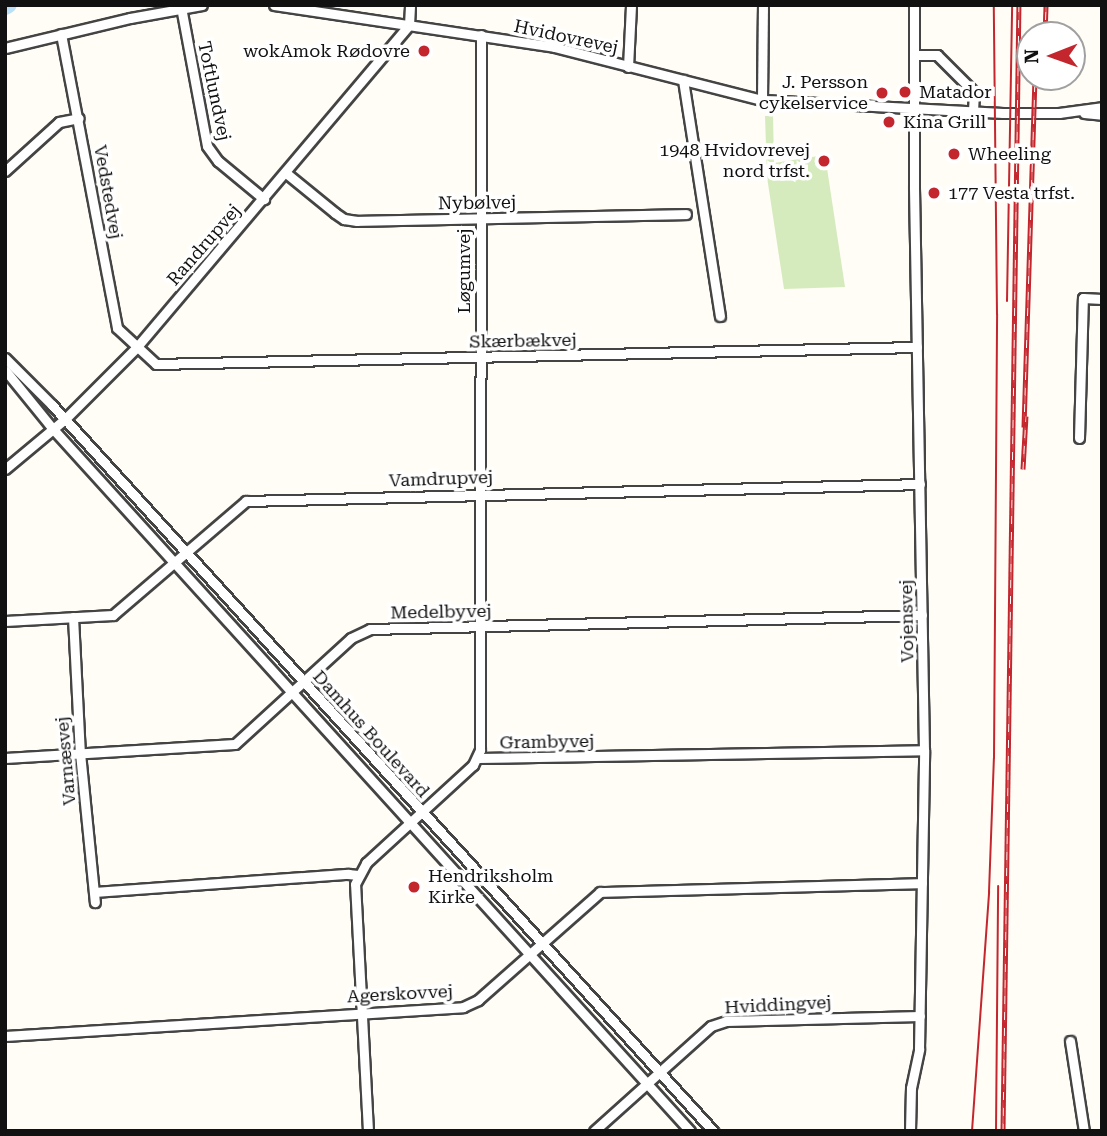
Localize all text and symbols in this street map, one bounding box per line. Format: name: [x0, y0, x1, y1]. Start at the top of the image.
street label: Hvidovrevej: [512, 15, 620, 59]
north arrow: [1016, 21, 1086, 91]
street label: Toftlundvej: [193, 39, 235, 143]
place label: wokAmok Rødovre: [243, 40, 410, 62]
marker: wokAmok Rødovre: [416, 43, 432, 59]
text: N: [1020, 49, 1043, 64]
place label: J. Persson cykelservice: [759, 72, 868, 114]
place label: Matador: [919, 81, 992, 103]
marker: Matador: [897, 84, 913, 100]
marker: J. Persson cykelservice: [874, 85, 890, 101]
place label: Kina Grill: [903, 111, 986, 133]
marker: Kina Grill: [881, 114, 897, 130]
place label: 1948 Hvidovrevej nord trfst.: [659, 140, 810, 182]
street label: Vedstedvej: [89, 143, 127, 241]
place label: Wheeling: [968, 143, 1051, 165]
marker: Wheeling: [946, 146, 962, 162]
marker: 1948 Hvidovrevej nord trfst.: [816, 153, 832, 169]
place label: 177 Vesta trfst.: [948, 182, 1075, 204]
marker: 177 Vesta trfst.: [926, 185, 942, 201]
street label: Nybølvej: [438, 192, 516, 214]
street label: Randrupvej: [163, 200, 245, 290]
street label: Løgumvej: [453, 228, 475, 314]
street label: Skærbækvej: [469, 329, 577, 353]
street label: Vamdrupvej: [388, 466, 494, 492]
street label: Vojensvej: [895, 579, 919, 663]
street label: Medelbyvej: [390, 600, 492, 624]
street label: Damhus Boulevard: [308, 666, 434, 802]
street label: Varnæsvej: [51, 716, 81, 806]
street label: Grambyvej: [499, 730, 595, 754]
place label: Hendriksholm Kirke: [428, 866, 553, 908]
marker: Hendriksholm Kirke: [406, 879, 422, 895]
street label: Agerskovvej: [346, 980, 454, 1008]
street label: Hviddingvej: [724, 991, 832, 1019]

